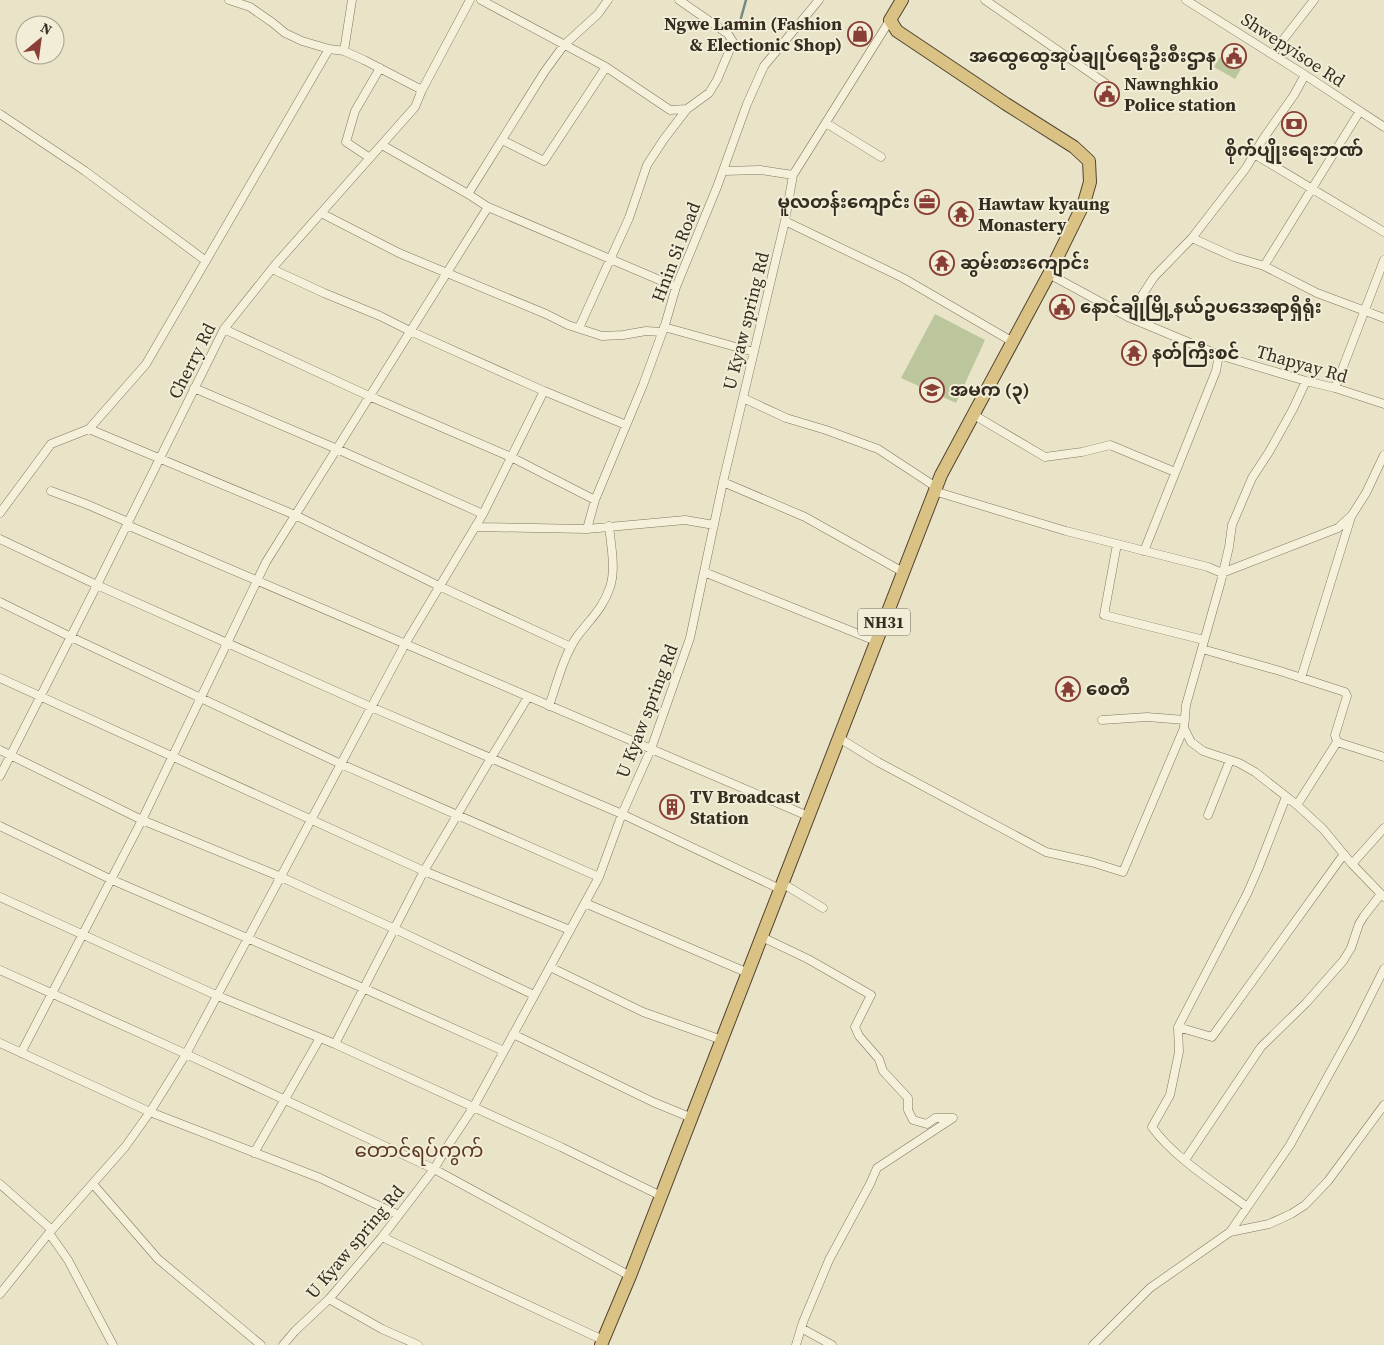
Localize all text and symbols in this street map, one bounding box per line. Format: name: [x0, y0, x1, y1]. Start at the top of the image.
street label: Shwepyisoe Rd: [1236, 7, 1350, 93]
place label: Ngwe Lamin (Fashion & Electionic Shop): [664, 11, 842, 57]
north arrow: [15, 15, 65, 65]
text: N: [37, 17, 56, 40]
shop icon: Ngwe Lamin (Fashion & Electionic Shop): [847, 21, 873, 47]
place label: အထွေထွေအုပ်ချုပ်ရေးဦးစီးဌာန: [969, 43, 1216, 71]
public building icon: အထွေထွေအုပ်ချုပ်ရေးဦးစီးဌာန: [1221, 43, 1247, 69]
place label: Nawnghkio Police station: [1124, 71, 1236, 117]
public building icon: Nawnghkio Police station: [1094, 81, 1120, 107]
bank icon: စိုက်ပျိုးရေးဘဏ်: [1281, 111, 1307, 137]
place label: စိုက်ပျိုးရေးဘဏ်: [1225, 137, 1363, 165]
place label: မူလတန်းကျောင်း: [777, 189, 910, 217]
office icon: မူလတန်းကျောင်း: [914, 189, 940, 215]
place label: Hawtaw kyaung Monastery: [978, 191, 1110, 237]
street label: Hnin Si Road: [645, 198, 706, 305]
temple icon: Hawtaw kyaung Monastery: [948, 201, 974, 227]
street label: U Kyaw spring Rd: [716, 249, 775, 392]
temple icon: ဆွမ်းစားကျောင်း: [929, 250, 955, 276]
place label: ဆွမ်းစားကျောင်း: [960, 250, 1089, 278]
public building icon: နောင်ချိုမြို့နယ်ဥပဒေအရာရှိရုံး: [1049, 294, 1075, 320]
place label: နောင်ချိုမြို့နယ်ဥပဒေအရာရှိရုံး: [1080, 294, 1322, 322]
street label: Cherry Rd: [162, 319, 221, 403]
street label: Thapyay Rd: [1254, 339, 1351, 388]
temple icon: နတ်ကြီးစင်: [1121, 340, 1147, 366]
place label: နတ်ကြီးစင်: [1152, 340, 1239, 367]
school or university icon: အမက (၃): [919, 377, 945, 403]
place label: အမက (၃): [950, 377, 1029, 404]
road number: NH31: [858, 608, 910, 636]
street label: U Kyaw spring Rd: [610, 640, 684, 781]
temple icon: စေတီ: [1055, 676, 1081, 702]
place label: စေတီ: [1086, 676, 1130, 701]
place label: TV Broadcast Station: [690, 784, 801, 830]
building icon: TV Broadcast Station: [659, 794, 685, 820]
district label: တောင်ရပ်ကွက်: [354, 1136, 484, 1166]
street label: U Kyaw spring Rd: [300, 1180, 410, 1304]

